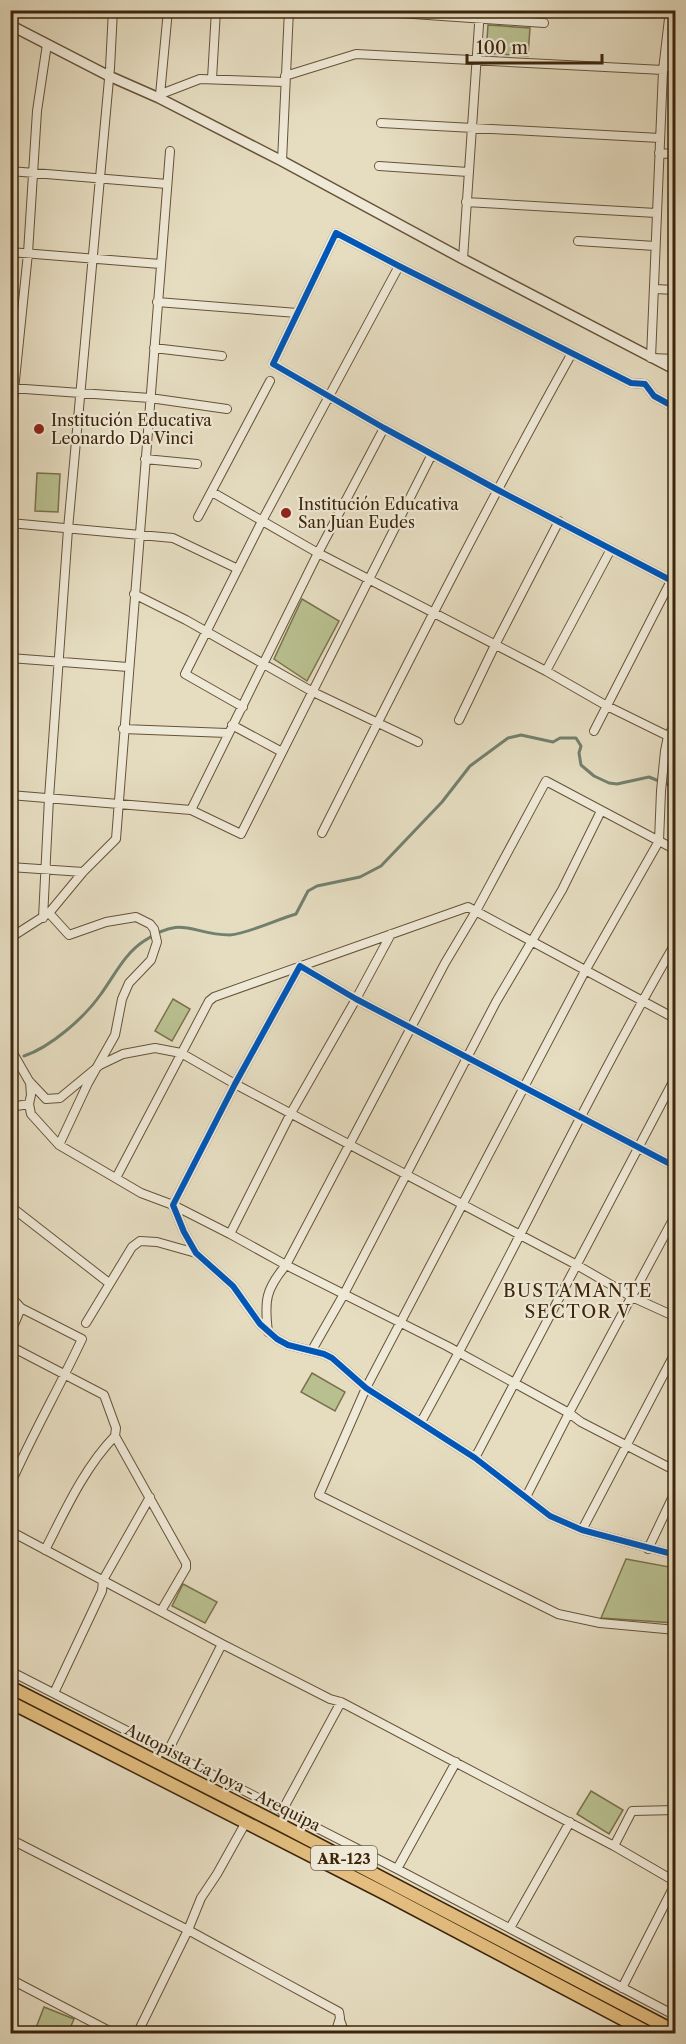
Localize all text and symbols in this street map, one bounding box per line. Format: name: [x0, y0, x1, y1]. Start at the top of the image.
scale bar: [467, 27, 602, 65]
text: 100 m: [476, 37, 528, 59]
place label: Institución Educativa Leonardo Da Vinci: [51, 410, 212, 448]
marker: Institución Educativa Leonardo Da Vinci: [32, 422, 46, 436]
place label: Institución Educativa San Juan Eudes: [298, 494, 459, 532]
marker: Institución Educativa San Juan Eudes: [279, 506, 293, 520]
district label: BUSTAMANTE SECTOR V: [503, 1280, 653, 1323]
street label: Autopista La Joya - Arequipa: [121, 1718, 324, 1835]
road number: AR-123: [311, 1846, 377, 1870]

